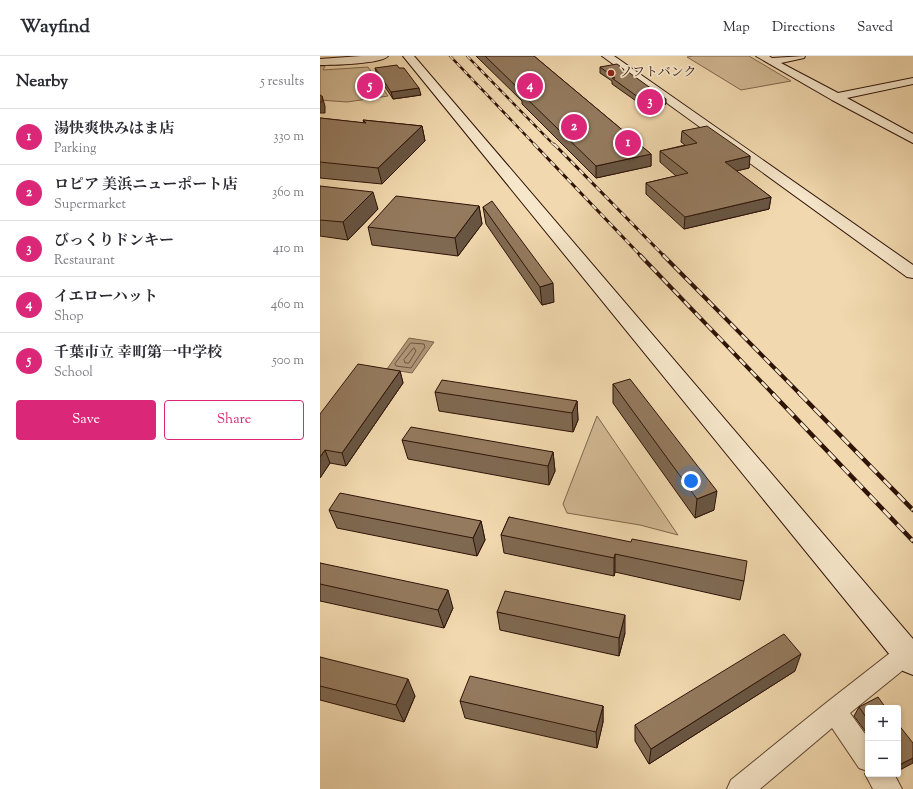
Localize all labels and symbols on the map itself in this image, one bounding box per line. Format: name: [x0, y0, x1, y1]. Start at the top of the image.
place label: ソフトバンク: [619, 64, 696, 82]
marker: ソフトバンク: [606, 68, 616, 78]
pin: 5: [357, 71, 383, 101]
pin: 4: [517, 71, 543, 101]
pin: 3: [637, 87, 663, 117]
pin: 2: [561, 112, 587, 142]
pin: 1: [615, 128, 641, 158]
your location: [681, 471, 701, 491]

